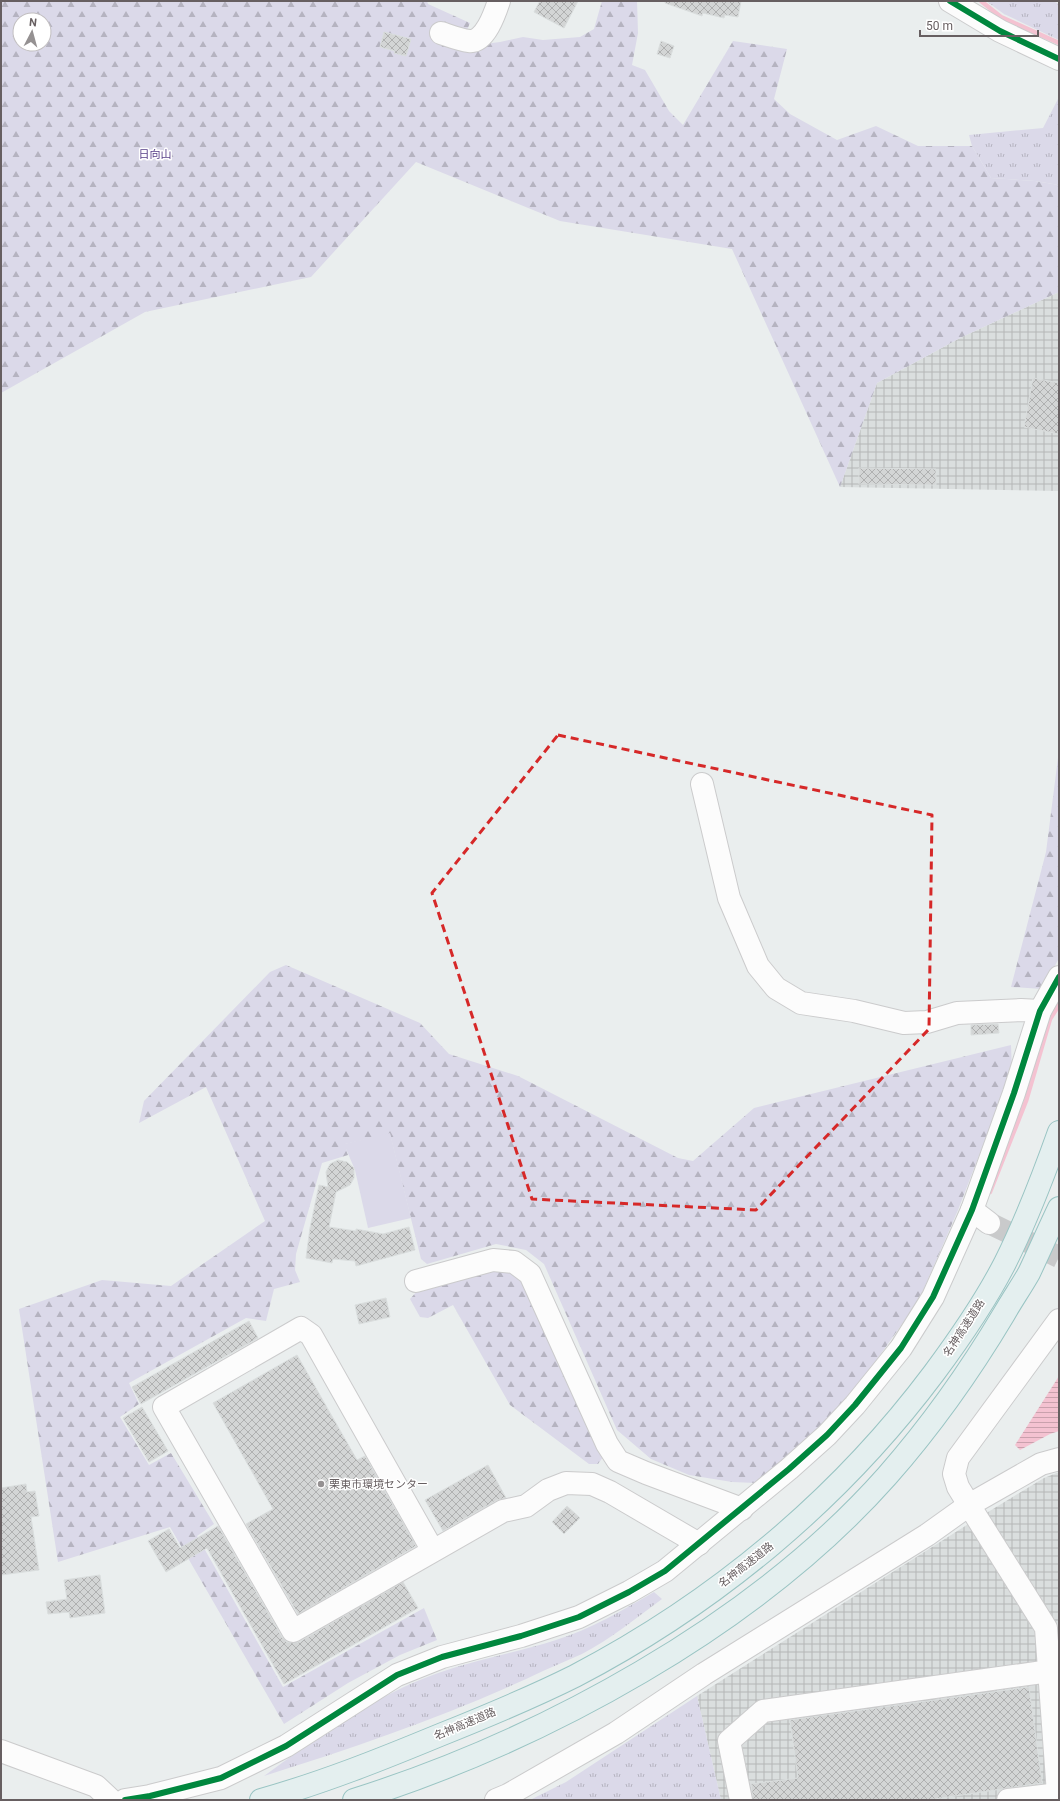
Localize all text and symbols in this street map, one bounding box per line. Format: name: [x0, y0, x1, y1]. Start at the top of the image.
north arrow: [12, 12, 52, 52]
scale bar: [920, 12, 1038, 38]
text: N: [28, 16, 38, 29]
text: 50 m: [926, 19, 953, 33]
park label: 日向山: [139, 148, 172, 161]
street label: 名神高速道路: [941, 1297, 987, 1359]
place label: 栗東市環境センター: [329, 1478, 428, 1491]
marker: 栗東市環境センター: [316, 1479, 326, 1489]
street label: 名神高速道路: [716, 1540, 776, 1590]
street label: 名神高速道路: [432, 1705, 498, 1743]

